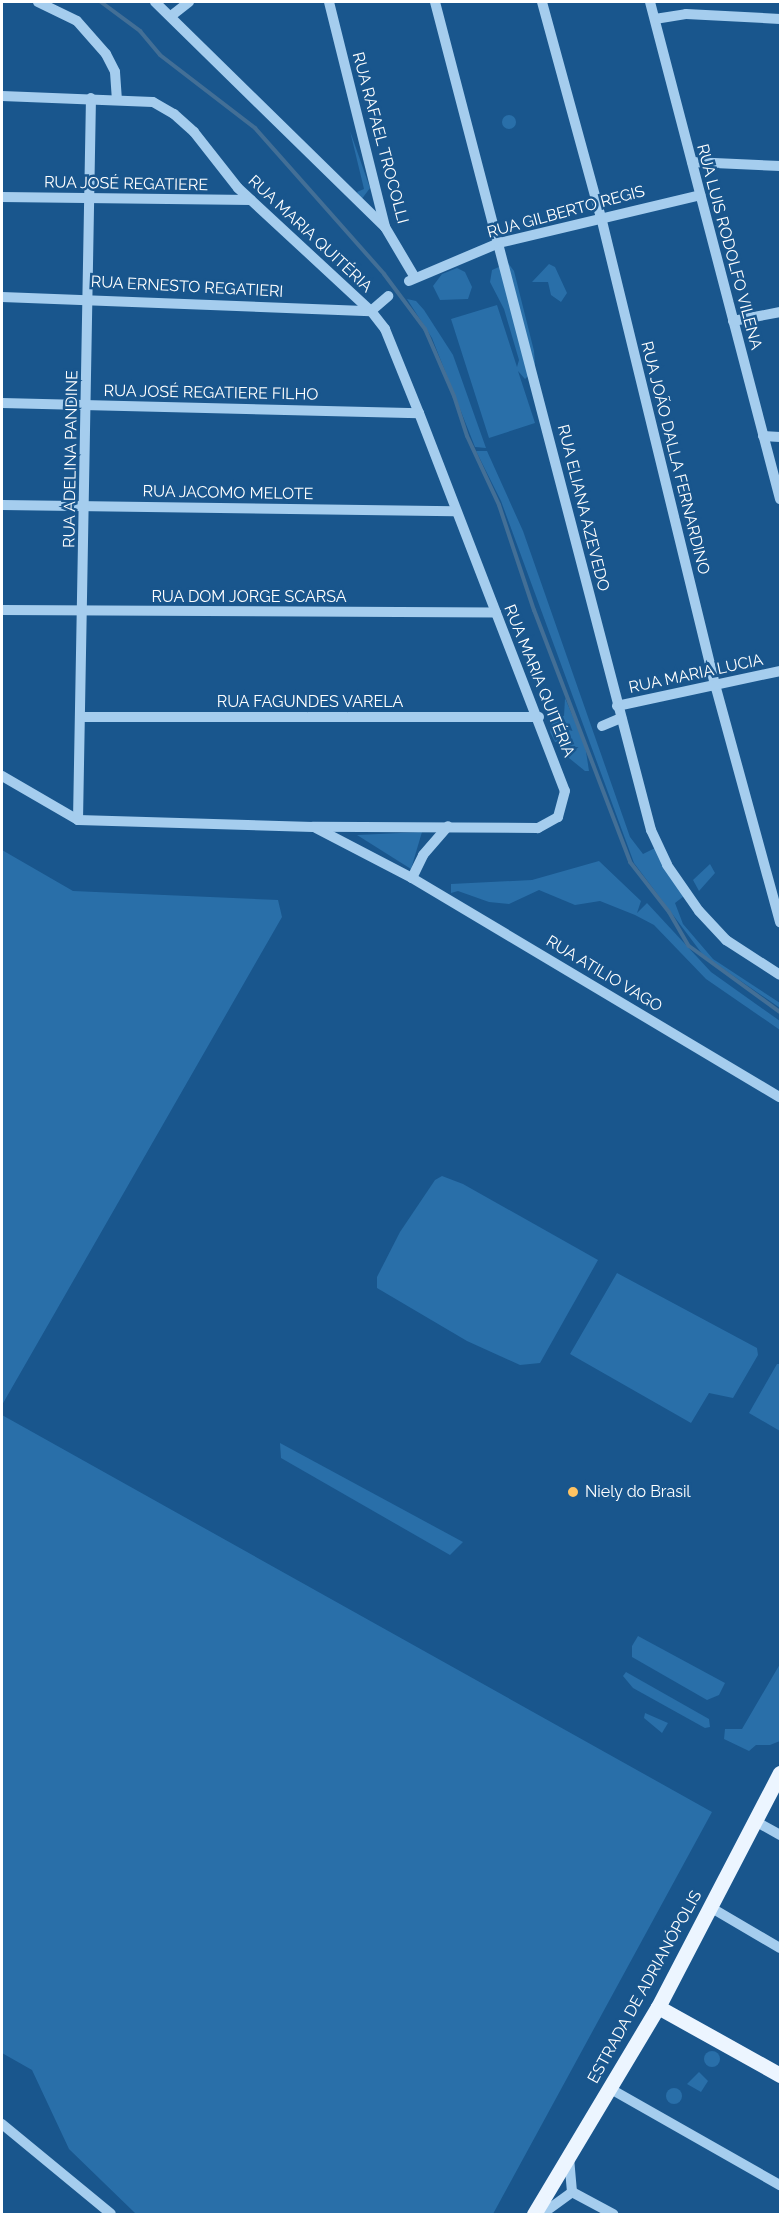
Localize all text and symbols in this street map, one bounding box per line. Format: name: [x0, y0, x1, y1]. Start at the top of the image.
street label: RUA RAFAEL TROCOLLI: [348, 49, 412, 227]
street label: RUA LUIS RODOLFO VILENA: [692, 142, 766, 352]
street label: RUA MARIA QUITÉRIA: [244, 171, 376, 297]
street label: RUA JOSÉ REGATIERE: [43, 173, 209, 195]
street label: RUA GILBERTO REGIS: [485, 182, 647, 242]
street label: RUA ERNESTO REGATIERI: [90, 272, 284, 302]
street label: RUA JOÃO DALLA FERNARDINO: [637, 339, 713, 577]
street label: RUA ADELINA PANDINE: [60, 369, 82, 549]
street label: RUA JOSÉ REGATIERE FILHO: [103, 382, 319, 404]
street label: RUA ELIANA AZEVEDO: [553, 422, 613, 594]
street label: RUA JACOMO MELOTE: [142, 482, 314, 504]
street label: RUA DOM JORGE SCARSA: [151, 587, 347, 607]
street label: RUA MARIA QUITÉRIA: [499, 601, 579, 761]
street label: RUA MARIA LUCIA: [627, 650, 765, 698]
street label: RUA FAGUNDES VARELA: [216, 692, 404, 712]
street label: RUA ATILIO VAGO: [542, 931, 666, 1017]
place label: Niely do Brasil: [585, 1482, 691, 1502]
marker: Niely do Brasil: [566, 1485, 580, 1499]
street label: ESTRADA DE ADRIANÓPOLIS: [584, 1887, 706, 2087]

